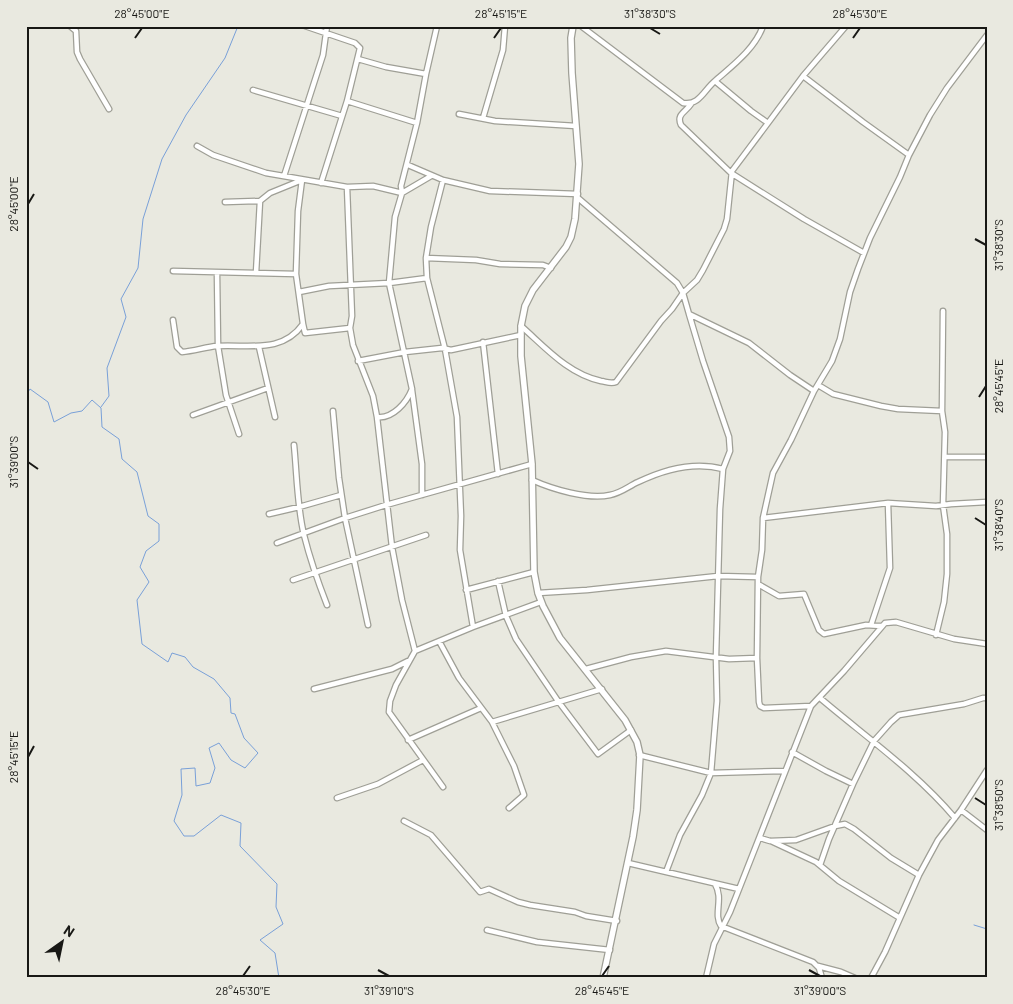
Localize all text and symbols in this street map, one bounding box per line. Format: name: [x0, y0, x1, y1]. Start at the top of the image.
text: 28°45'00"E: [114, 6, 170, 20]
text: 28°45'15"E: [475, 6, 527, 20]
text: 31°38'30"S: [624, 6, 676, 20]
text: 28°45'30"E: [833, 6, 888, 20]
text: 28°45'00"E: [6, 176, 20, 232]
text: 31°38'30"S: [991, 219, 1005, 271]
text: 28°45'45"E: [991, 359, 1005, 413]
text: 31°39'00"S: [6, 436, 20, 488]
text: 31°38'40"S: [991, 499, 1005, 551]
text: 28°45'15"E: [6, 731, 20, 783]
text: 31°38'50"S: [991, 779, 1005, 831]
north arrow: [38, 916, 88, 966]
text: N: [61, 921, 78, 940]
text: 28°45'30"E: [216, 983, 271, 997]
text: 31°39'10"S: [364, 983, 414, 997]
text: 28°45'45"E: [575, 983, 629, 997]
text: 31°39'00"S: [794, 983, 846, 997]

